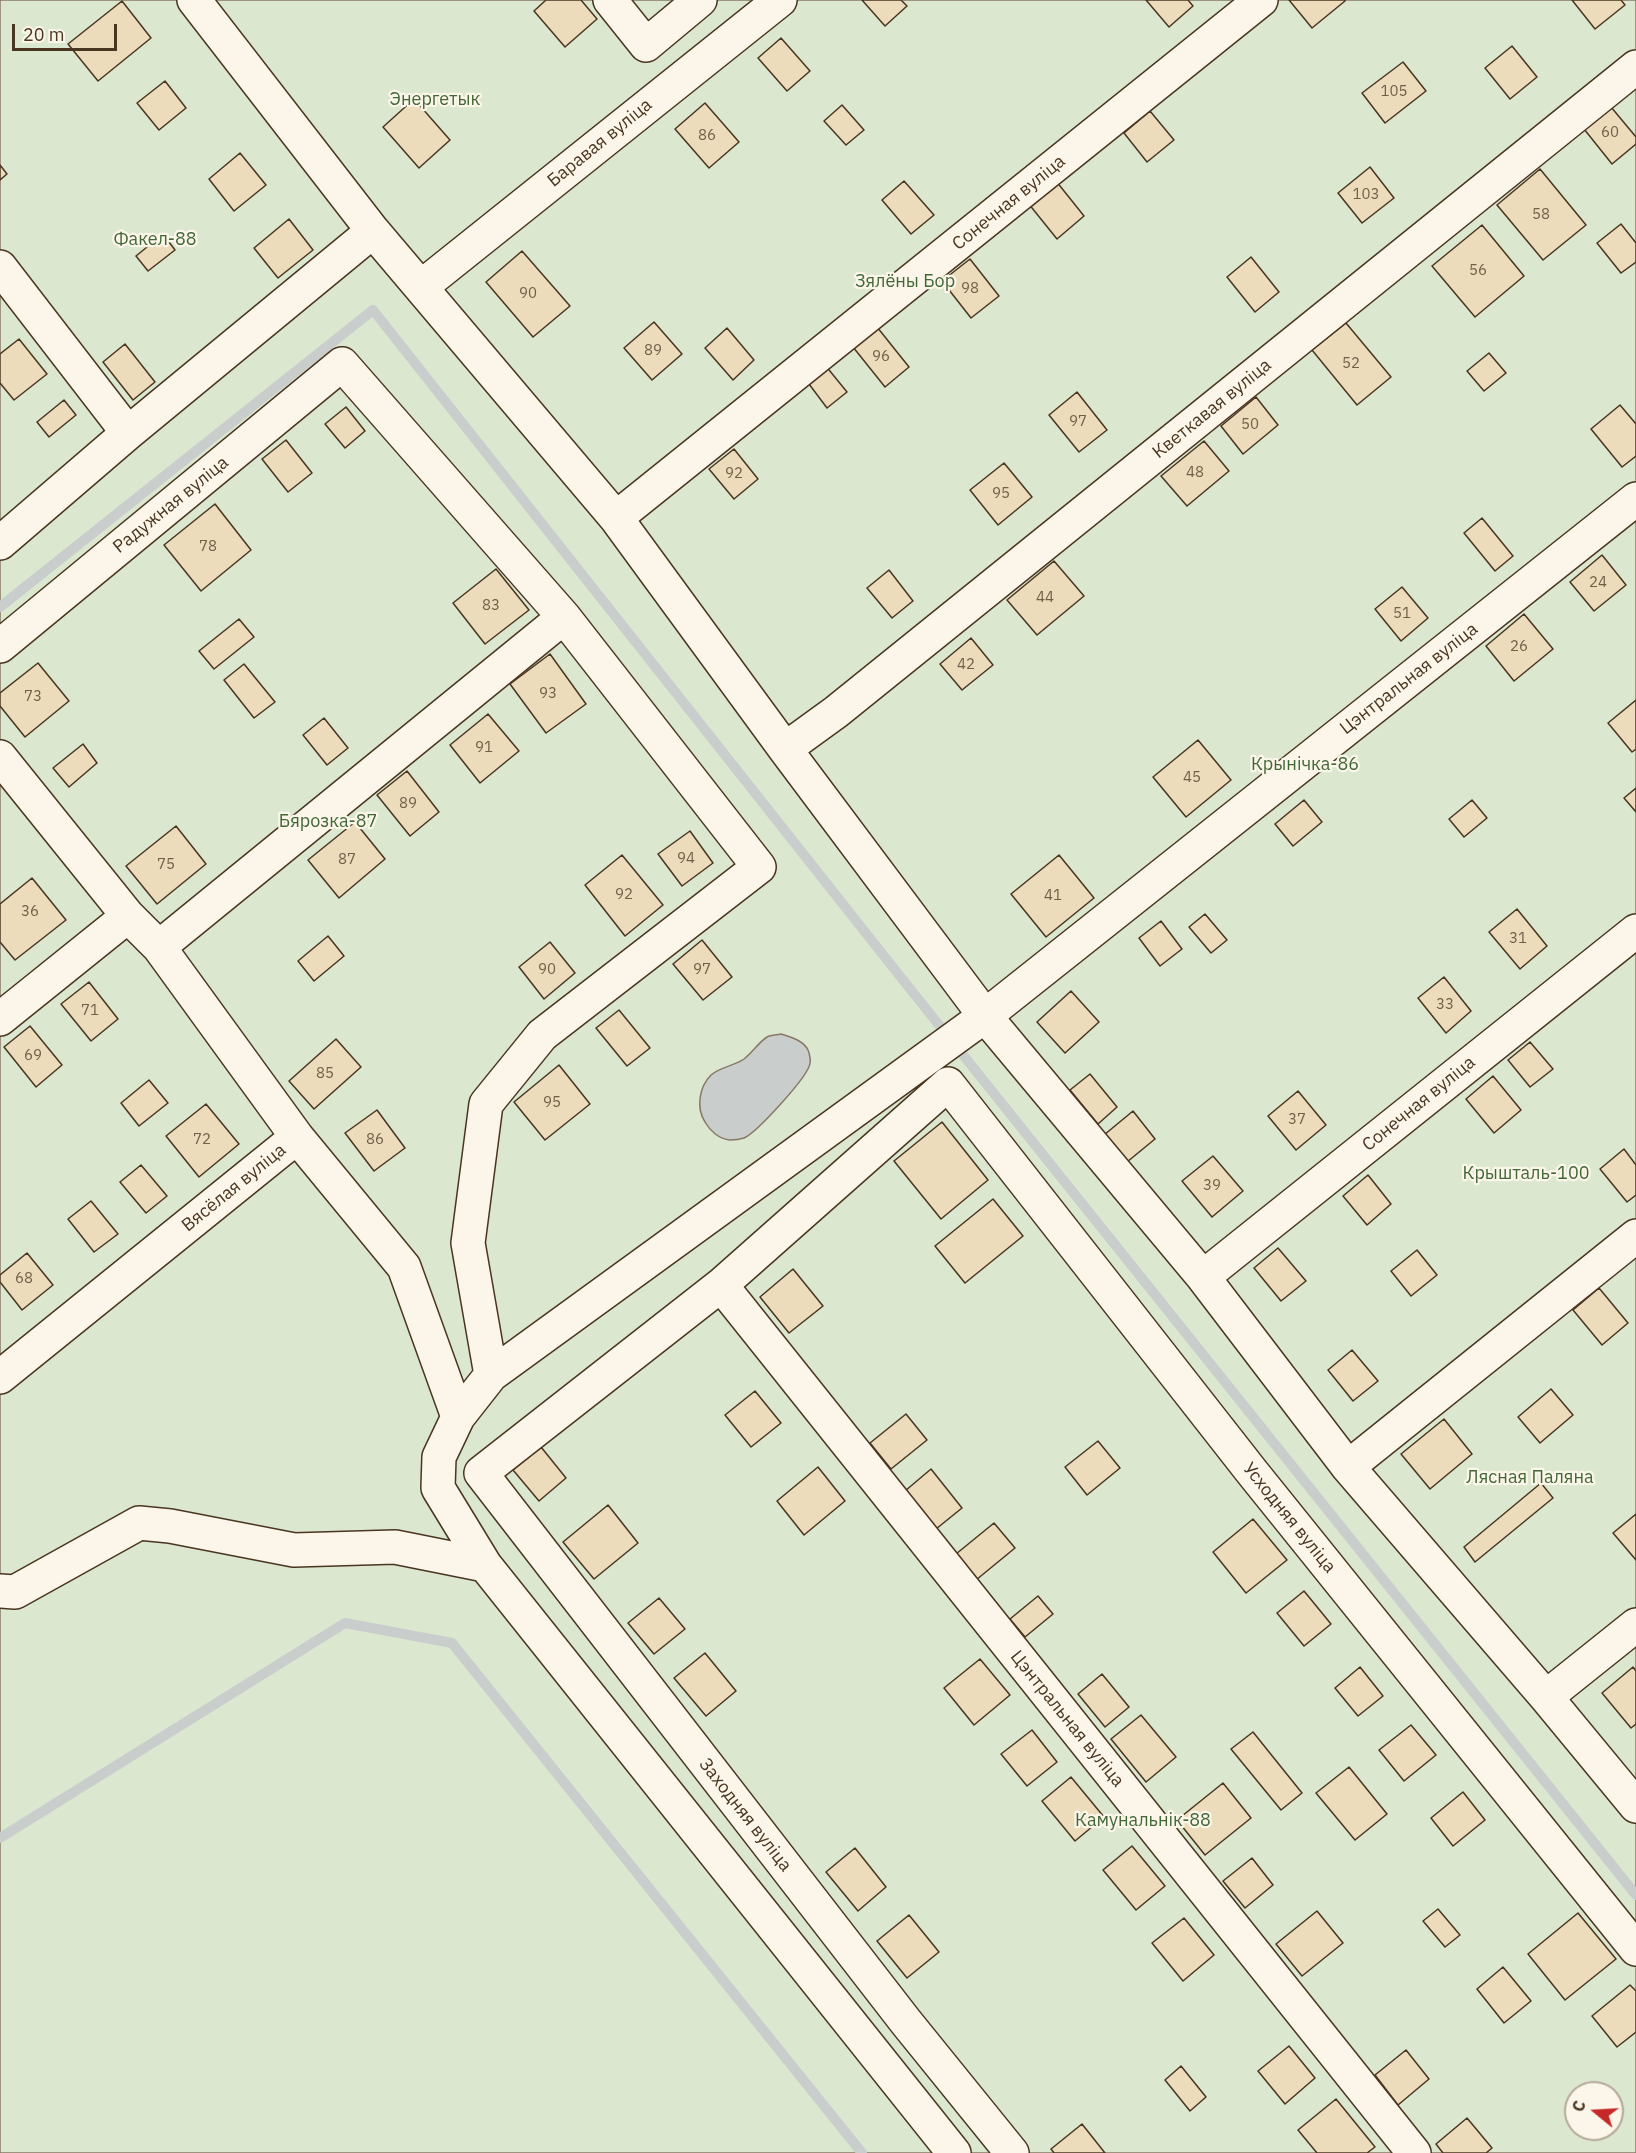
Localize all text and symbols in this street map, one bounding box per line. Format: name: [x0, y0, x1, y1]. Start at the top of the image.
scale bar: [15, 12, 120, 50]
text: 20 m: [23, 23, 65, 46]
house number: 105: [1381, 83, 1407, 101]
park label: Энергетык: [390, 89, 480, 111]
street label: Баравая вуліца: [543, 94, 657, 192]
house number: 60: [1601, 124, 1619, 142]
house number: 86: [698, 127, 716, 145]
street label: Сонечная вуліца: [948, 151, 1070, 255]
house number: 103: [1353, 186, 1379, 204]
house number: 58: [1532, 206, 1550, 224]
park label: Факел-88: [113, 229, 197, 251]
house number: 56: [1469, 262, 1487, 280]
park label: Зялёны Бор: [855, 271, 955, 293]
house number: 98: [961, 280, 979, 298]
house number: 90: [519, 285, 537, 303]
house number: 89: [644, 342, 662, 360]
house number: 96: [872, 348, 890, 366]
street label: Кветкавая вуліца: [1148, 355, 1276, 463]
house number: 52: [1342, 355, 1360, 373]
house number: 97: [1069, 413, 1087, 431]
house number: 50: [1241, 416, 1259, 434]
street label: Радужная вуліца: [109, 452, 233, 558]
house number: 48: [1186, 464, 1204, 482]
house number: 92: [725, 465, 743, 483]
house number: 95: [992, 485, 1010, 503]
house number: 78: [199, 538, 217, 556]
house number: 24: [1589, 574, 1607, 592]
house number: 44: [1036, 589, 1054, 607]
house number: 83: [482, 597, 500, 615]
house number: 51: [1393, 605, 1411, 623]
street label: Цэнтральная вуліца: [1336, 618, 1482, 740]
house number: 26: [1510, 638, 1528, 656]
house number: 42: [957, 656, 975, 674]
house number: 93: [539, 685, 557, 703]
house number: 73: [24, 688, 42, 706]
house number: 91: [475, 739, 493, 757]
park label: Крынічка-86: [1251, 754, 1359, 776]
house number: 45: [1183, 769, 1201, 787]
house number: 89: [399, 795, 417, 813]
park label: Бярозка-87: [279, 811, 377, 833]
house number: 94: [677, 850, 695, 868]
house number: 87: [338, 851, 356, 869]
house number: 75: [157, 856, 175, 874]
house number: 92: [615, 886, 633, 904]
house number: 41: [1044, 887, 1062, 905]
house number: 36: [21, 903, 39, 921]
house number: 31: [1509, 930, 1527, 948]
house number: 90: [538, 961, 556, 979]
house number: 97: [693, 961, 711, 979]
house number: 33: [1436, 996, 1454, 1014]
house number: 71: [81, 1002, 99, 1020]
house number: 69: [24, 1047, 42, 1065]
street label: Сонечная вуліца: [1358, 1052, 1480, 1156]
house number: 85: [316, 1065, 334, 1083]
house number: 95: [543, 1094, 561, 1112]
house number: 37: [1288, 1111, 1306, 1129]
house number: 72: [193, 1131, 211, 1149]
house number: 86: [366, 1131, 384, 1149]
street label: Вясёлая вуліца: [178, 1139, 290, 1237]
park label: Крышталь-100: [1462, 1163, 1590, 1185]
house number: 39: [1203, 1177, 1221, 1195]
house number: 68: [15, 1270, 33, 1288]
street label: Усходняя вуліца: [1238, 1458, 1340, 1578]
park label: Лясная Паляна: [1466, 1467, 1594, 1489]
street label: Цэнтральная вуліца: [1005, 1647, 1129, 1791]
street label: Заходняя вуліца: [694, 1754, 796, 1876]
park label: Камунальнік-88: [1075, 1810, 1211, 1832]
north arrow: [1564, 2081, 1624, 2141]
text: С: [1568, 2098, 1590, 2114]

